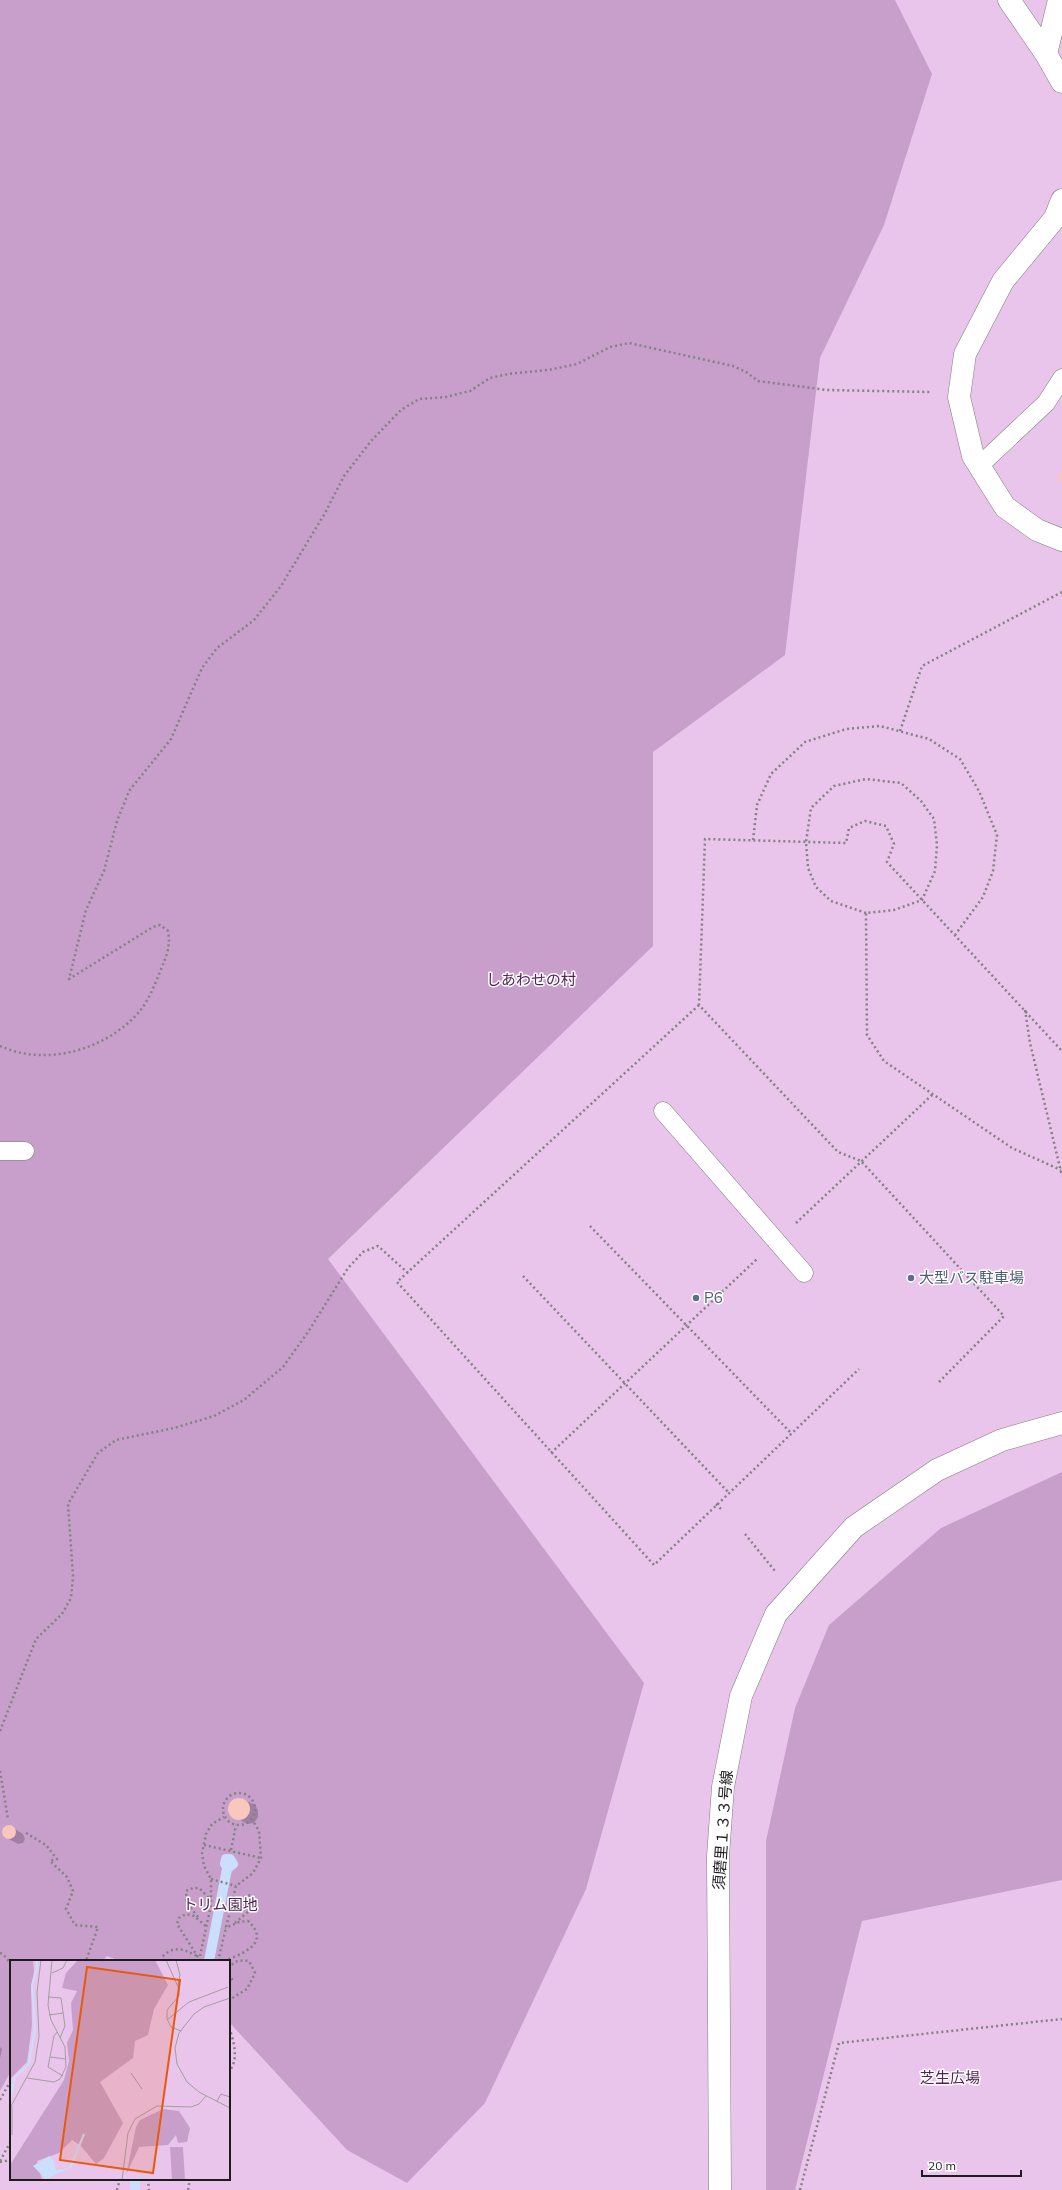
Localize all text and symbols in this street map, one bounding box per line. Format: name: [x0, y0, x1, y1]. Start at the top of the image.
park label: しあわせの村: [486, 970, 576, 989]
place label: 大型バス駐車場: [919, 1268, 1024, 1287]
marker: 大型バス駐車場: [906, 1273, 916, 1283]
place label: P6: [704, 1288, 723, 1307]
marker: P6: [691, 1293, 701, 1303]
street label: 須磨里１３３号線: [709, 1769, 736, 1890]
park label: トリム園地: [182, 1895, 258, 1914]
inset map: [10, 1960, 230, 2180]
park label: 芝生広場: [920, 2068, 980, 2087]
scale bar: [922, 2152, 1021, 2178]
text: 20 m: [928, 2158, 956, 2173]

